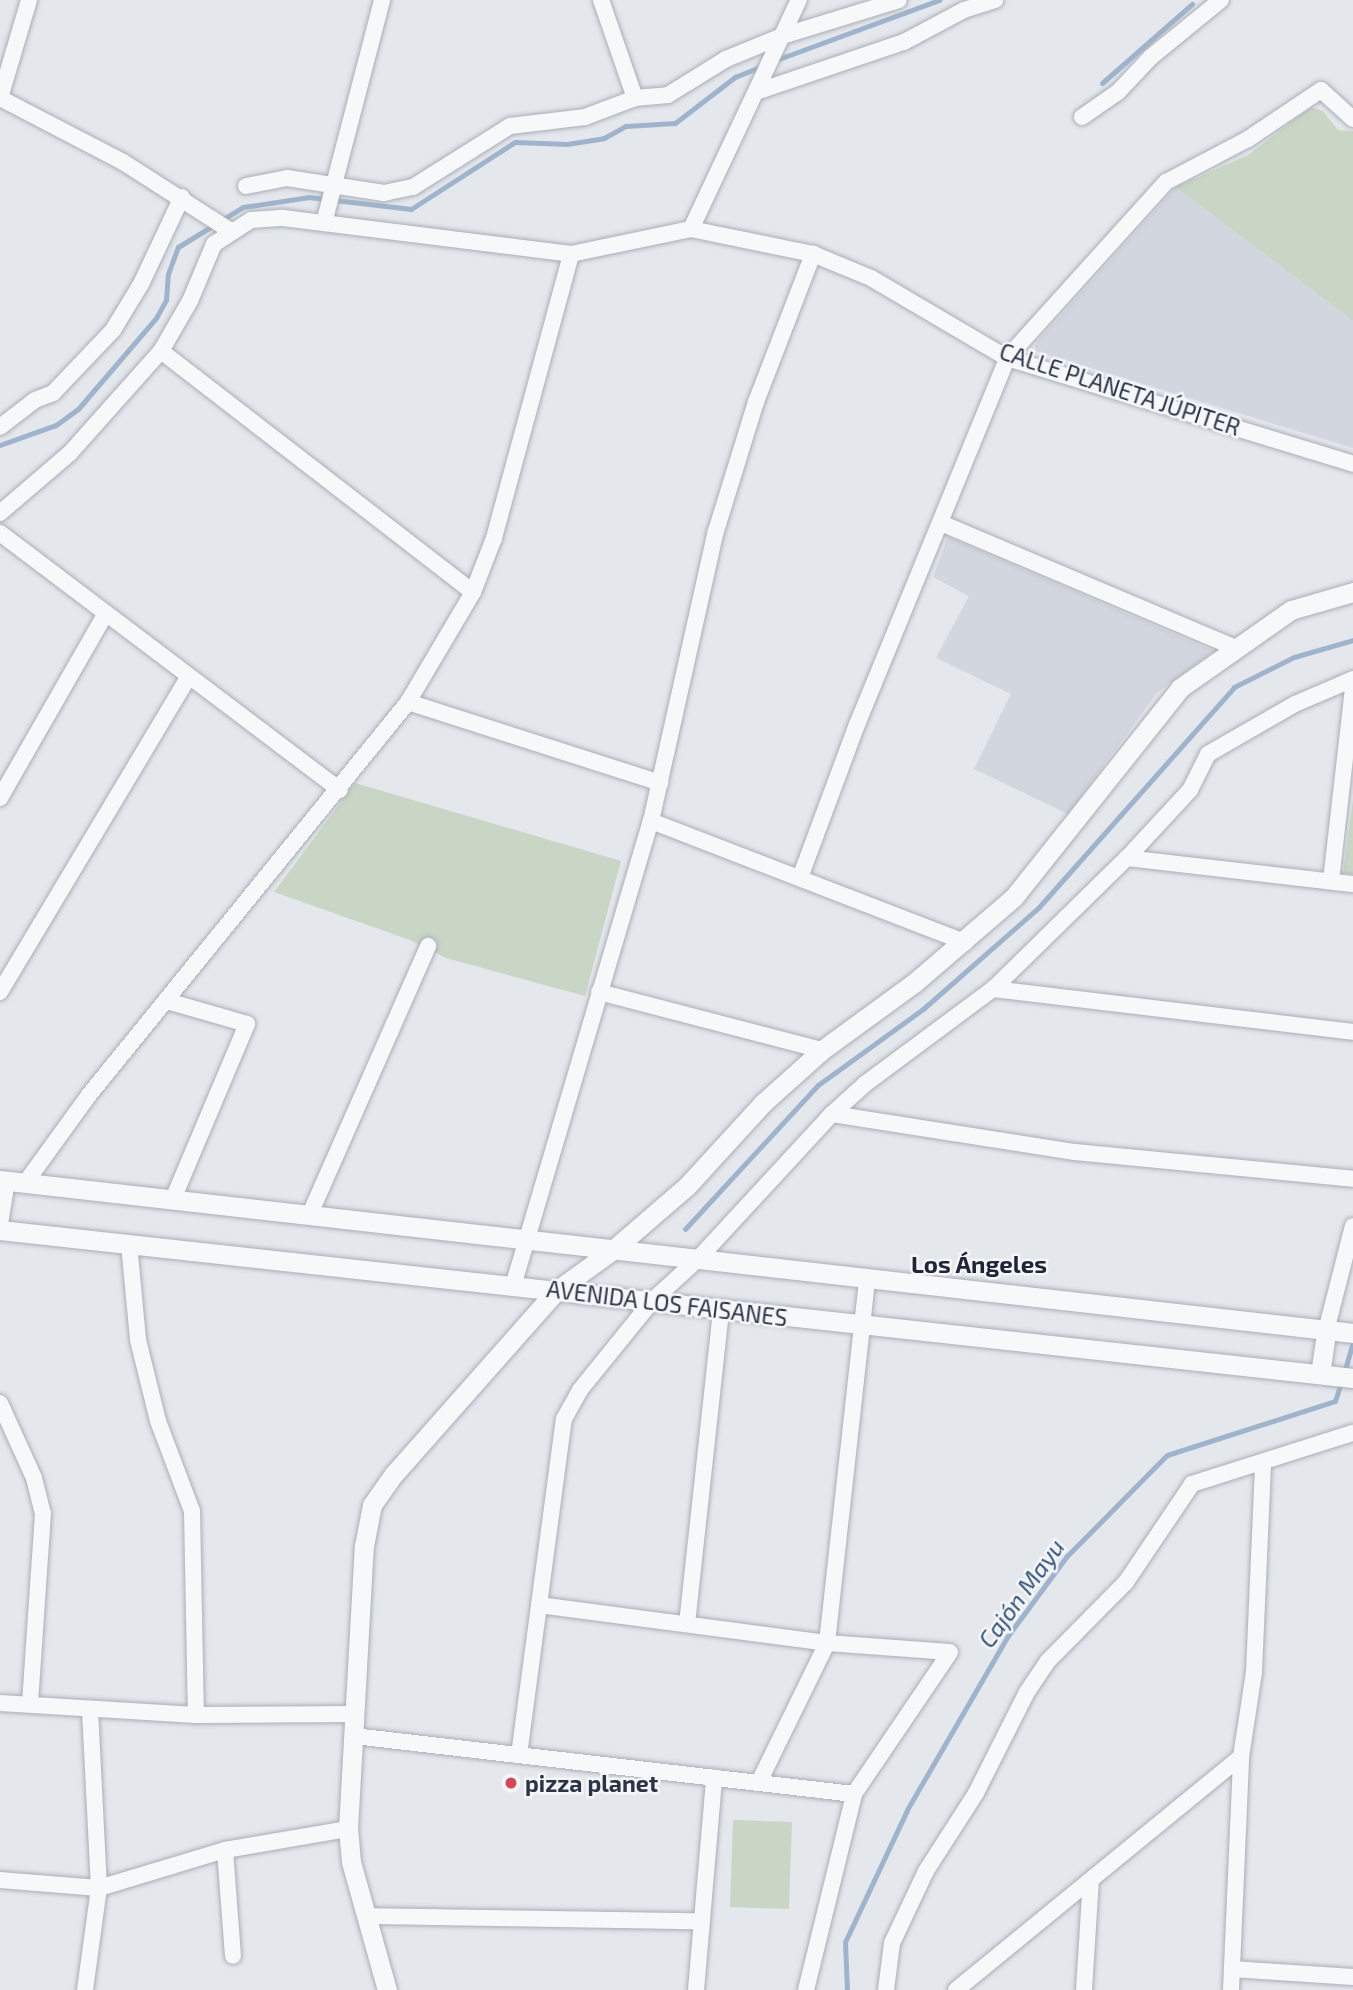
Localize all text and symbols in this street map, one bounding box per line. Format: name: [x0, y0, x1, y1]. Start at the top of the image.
street label: CALLE PLANETA JÚPITER: [996, 337, 1244, 441]
district label: Los Ángeles: [911, 1250, 1047, 1278]
street label: AVENIDA LOS FAISANES: [545, 1275, 789, 1331]
water label: Cajón Mayu: [972, 1533, 1070, 1653]
place label: pizza planet: [525, 1769, 658, 1797]
marker: pizza planet: [503, 1775, 519, 1791]

